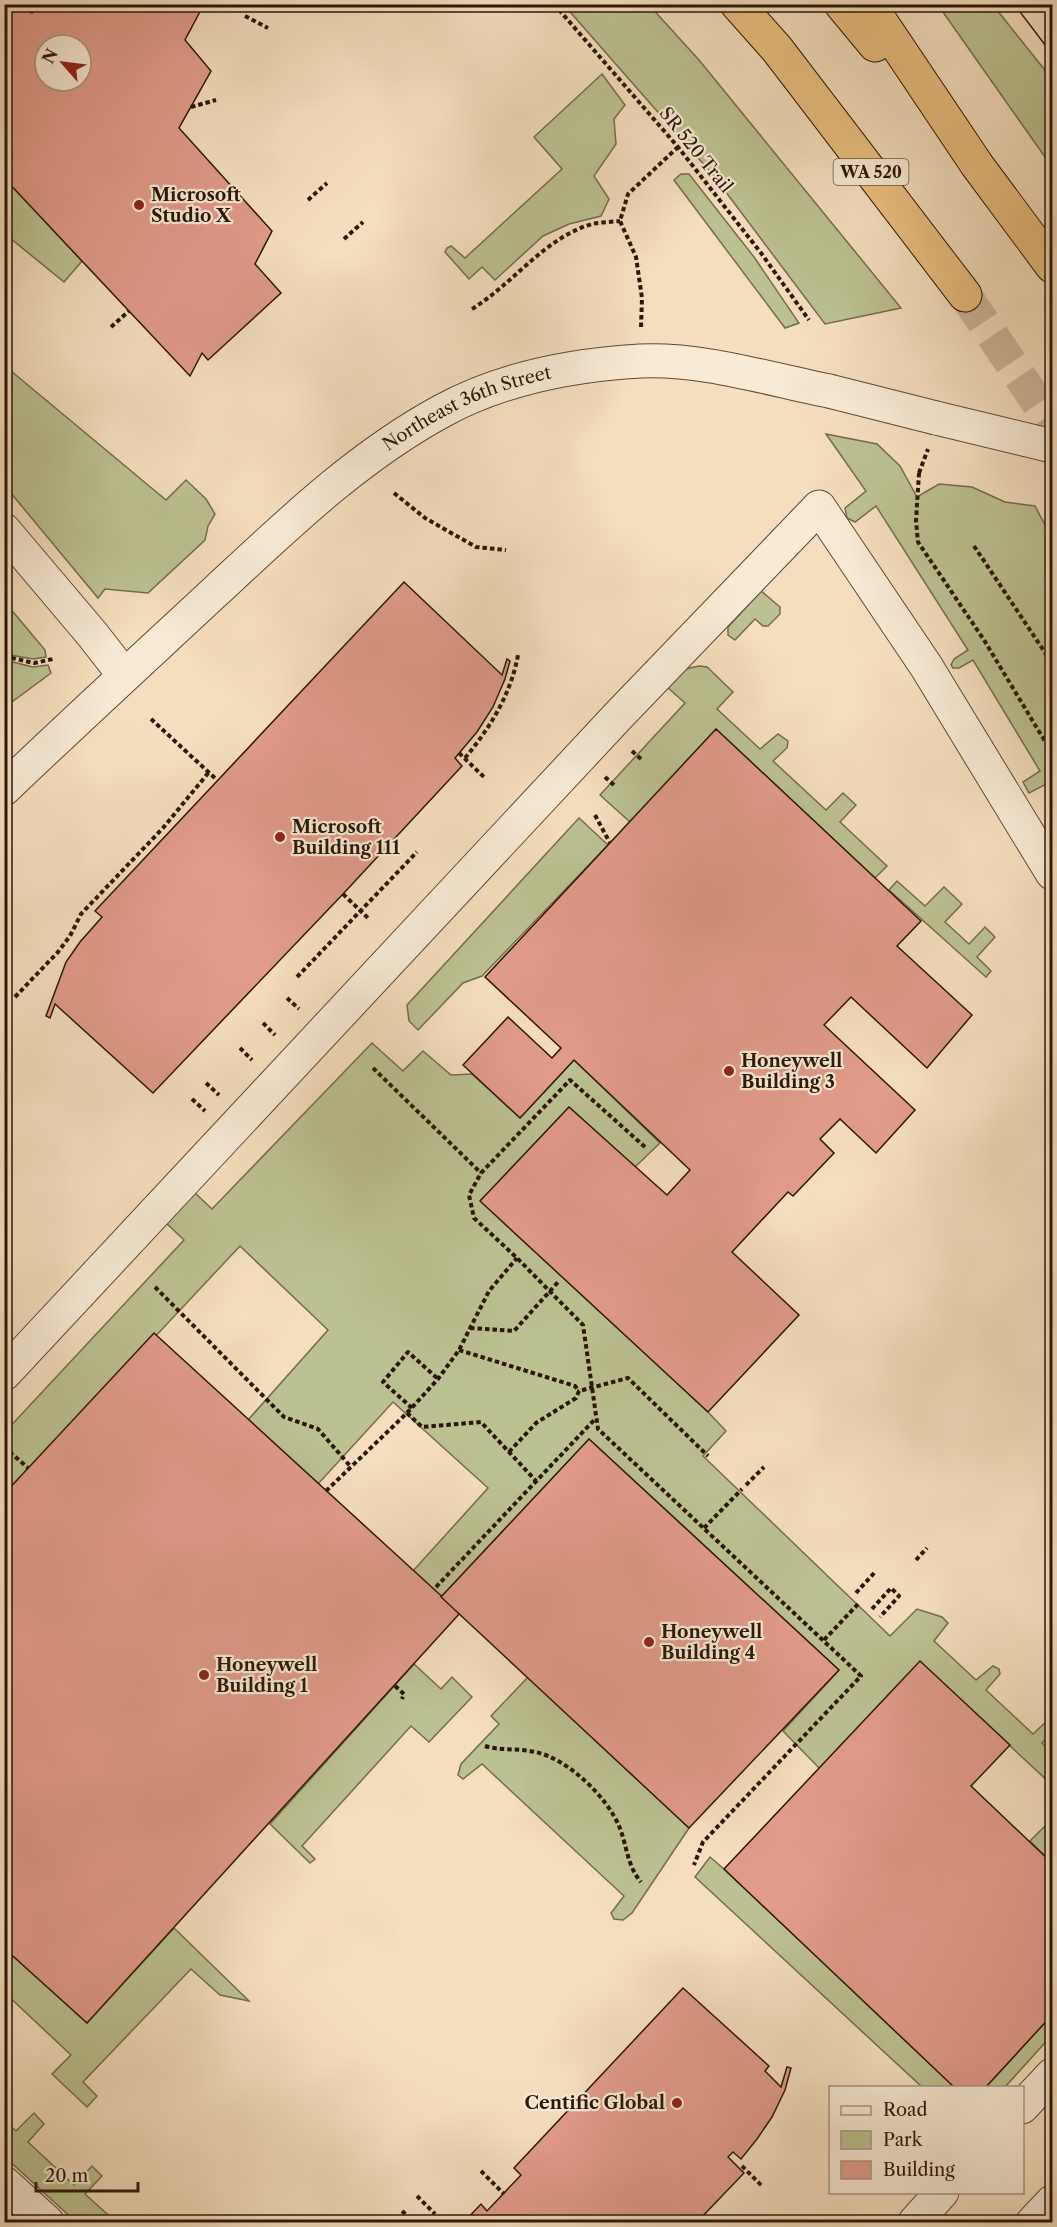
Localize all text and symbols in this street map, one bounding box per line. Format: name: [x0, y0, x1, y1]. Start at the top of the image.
north arrow: [33, 33, 93, 93]
text: N: [38, 45, 62, 67]
street label: SR 520 Trail: [655, 103, 737, 197]
road number: WA 520: [834, 159, 908, 185]
place label: Microsoft Studio X: [151, 184, 241, 227]
marker: Microsoft Studio X: [132, 198, 146, 212]
street label: Northeast 36th Street: [378, 361, 554, 456]
place label: Microsoft Building 111: [292, 816, 400, 859]
marker: Microsoft Building 111: [273, 830, 287, 844]
place label: Honeywell Building 3: [741, 1050, 842, 1093]
marker: Honeywell Building 3: [722, 1064, 736, 1078]
place label: Honeywell Building 4: [661, 1621, 762, 1664]
marker: Honeywell Building 4: [642, 1635, 656, 1649]
place label: Honeywell Building 1: [216, 1654, 317, 1697]
marker: Honeywell Building 1: [197, 1668, 211, 1682]
legend: [829, 2086, 1024, 2194]
place label: Centific Global: [525, 2092, 665, 2114]
marker: Centific Global: [670, 2096, 684, 2110]
text: Road: [883, 2099, 928, 2121]
text: Park: [883, 2129, 924, 2151]
scale bar: [36, 2155, 138, 2193]
text: Building: [883, 2159, 955, 2181]
text: 20 m: [45, 2165, 89, 2187]

